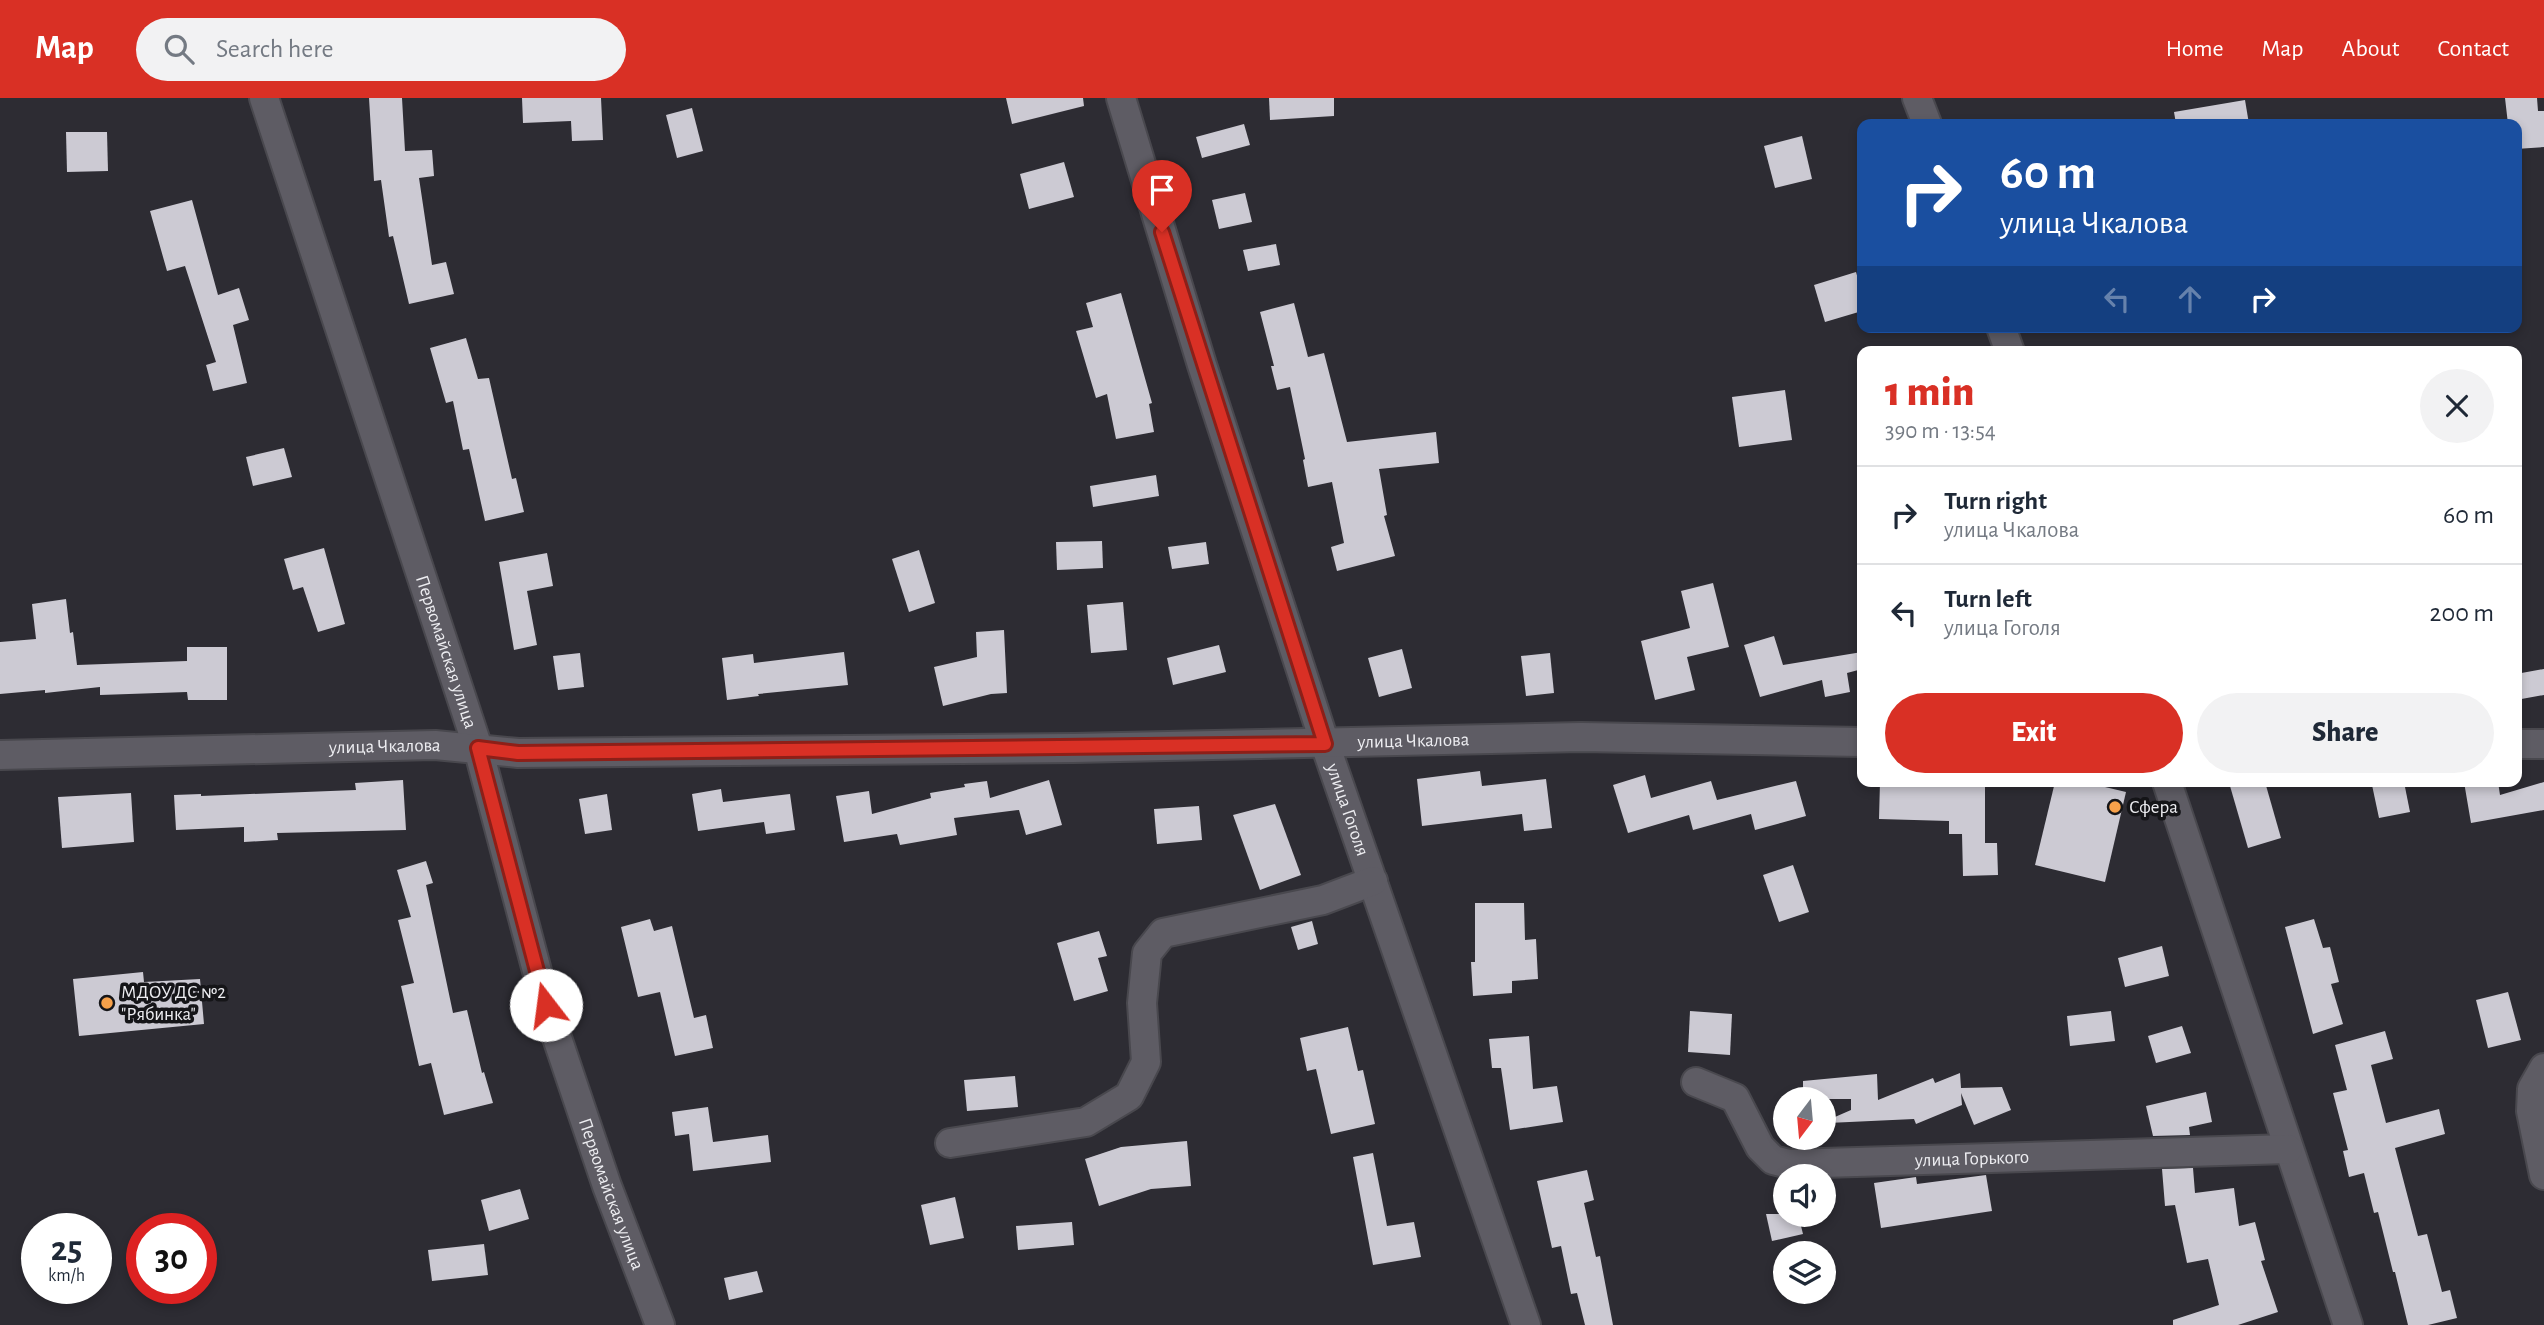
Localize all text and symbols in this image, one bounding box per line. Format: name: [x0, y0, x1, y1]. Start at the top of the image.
search box: [136, 18, 626, 81]
icon: search: [160, 30, 198, 68]
text: Map: [35, 32, 94, 65]
text: Search here: [216, 36, 334, 62]
text: Home: [2166, 37, 2224, 61]
text: Map: [2262, 37, 2304, 61]
text: About: [2342, 37, 2399, 61]
text: Contact: [2437, 37, 2509, 61]
icon: right: [1885, 147, 1976, 238]
text: 60 m: [2000, 149, 2096, 198]
pin: [1132, 160, 1192, 232]
icon: arrive: [1143, 171, 1181, 209]
text: улица Чкалова: [2000, 207, 2188, 239]
icon: left: [2098, 280, 2136, 318]
icon: ahead: [2171, 280, 2209, 318]
icon: right: [2244, 280, 2282, 318]
button: close: [2420, 369, 2494, 443]
text: 1 min: [1885, 371, 1974, 413]
text: 390 m · 13:54: [1885, 420, 1996, 443]
text: Turn right: [1944, 488, 2047, 514]
icon: right: [1885, 496, 1923, 534]
text: 60 m: [2443, 502, 2494, 528]
text: улица Чкалова: [1944, 519, 2079, 542]
street label: Первомайская улица: [412, 573, 480, 731]
text: Turn left: [1944, 586, 2032, 612]
icon: left: [1885, 594, 1923, 632]
text: 200 m: [2430, 600, 2494, 626]
text: улица Гоголя: [1944, 617, 2061, 640]
button: Exit: [1885, 693, 2183, 773]
button: Share: [2197, 693, 2494, 773]
street label: улица Чкалова: [1356, 730, 1470, 751]
street label: улица Чкалова: [328, 735, 442, 757]
street label: улица Гоголя: [1323, 760, 1372, 858]
place label: Сфера: [2129, 798, 2178, 817]
marker: Сфера: [2107, 799, 2123, 815]
position arrow: [509, 968, 583, 1042]
place label: МДОУ ДС №2 "Рябинка": [121, 983, 226, 1024]
marker: МДОУ ДС №2 "Рябинка": [99, 995, 115, 1011]
north arrow: [1773, 1087, 1836, 1150]
map controls: [1773, 1087, 1836, 1304]
street label: Первомайская улица: [575, 1115, 648, 1273]
street label: улица Горького: [1914, 1147, 2029, 1170]
button: sound: [1773, 1164, 1836, 1227]
speed limit sign: 30: [126, 1213, 217, 1304]
text: 25: [51, 1232, 82, 1267]
button: layers: [1773, 1241, 1836, 1304]
text: km/h: [48, 1267, 85, 1285]

